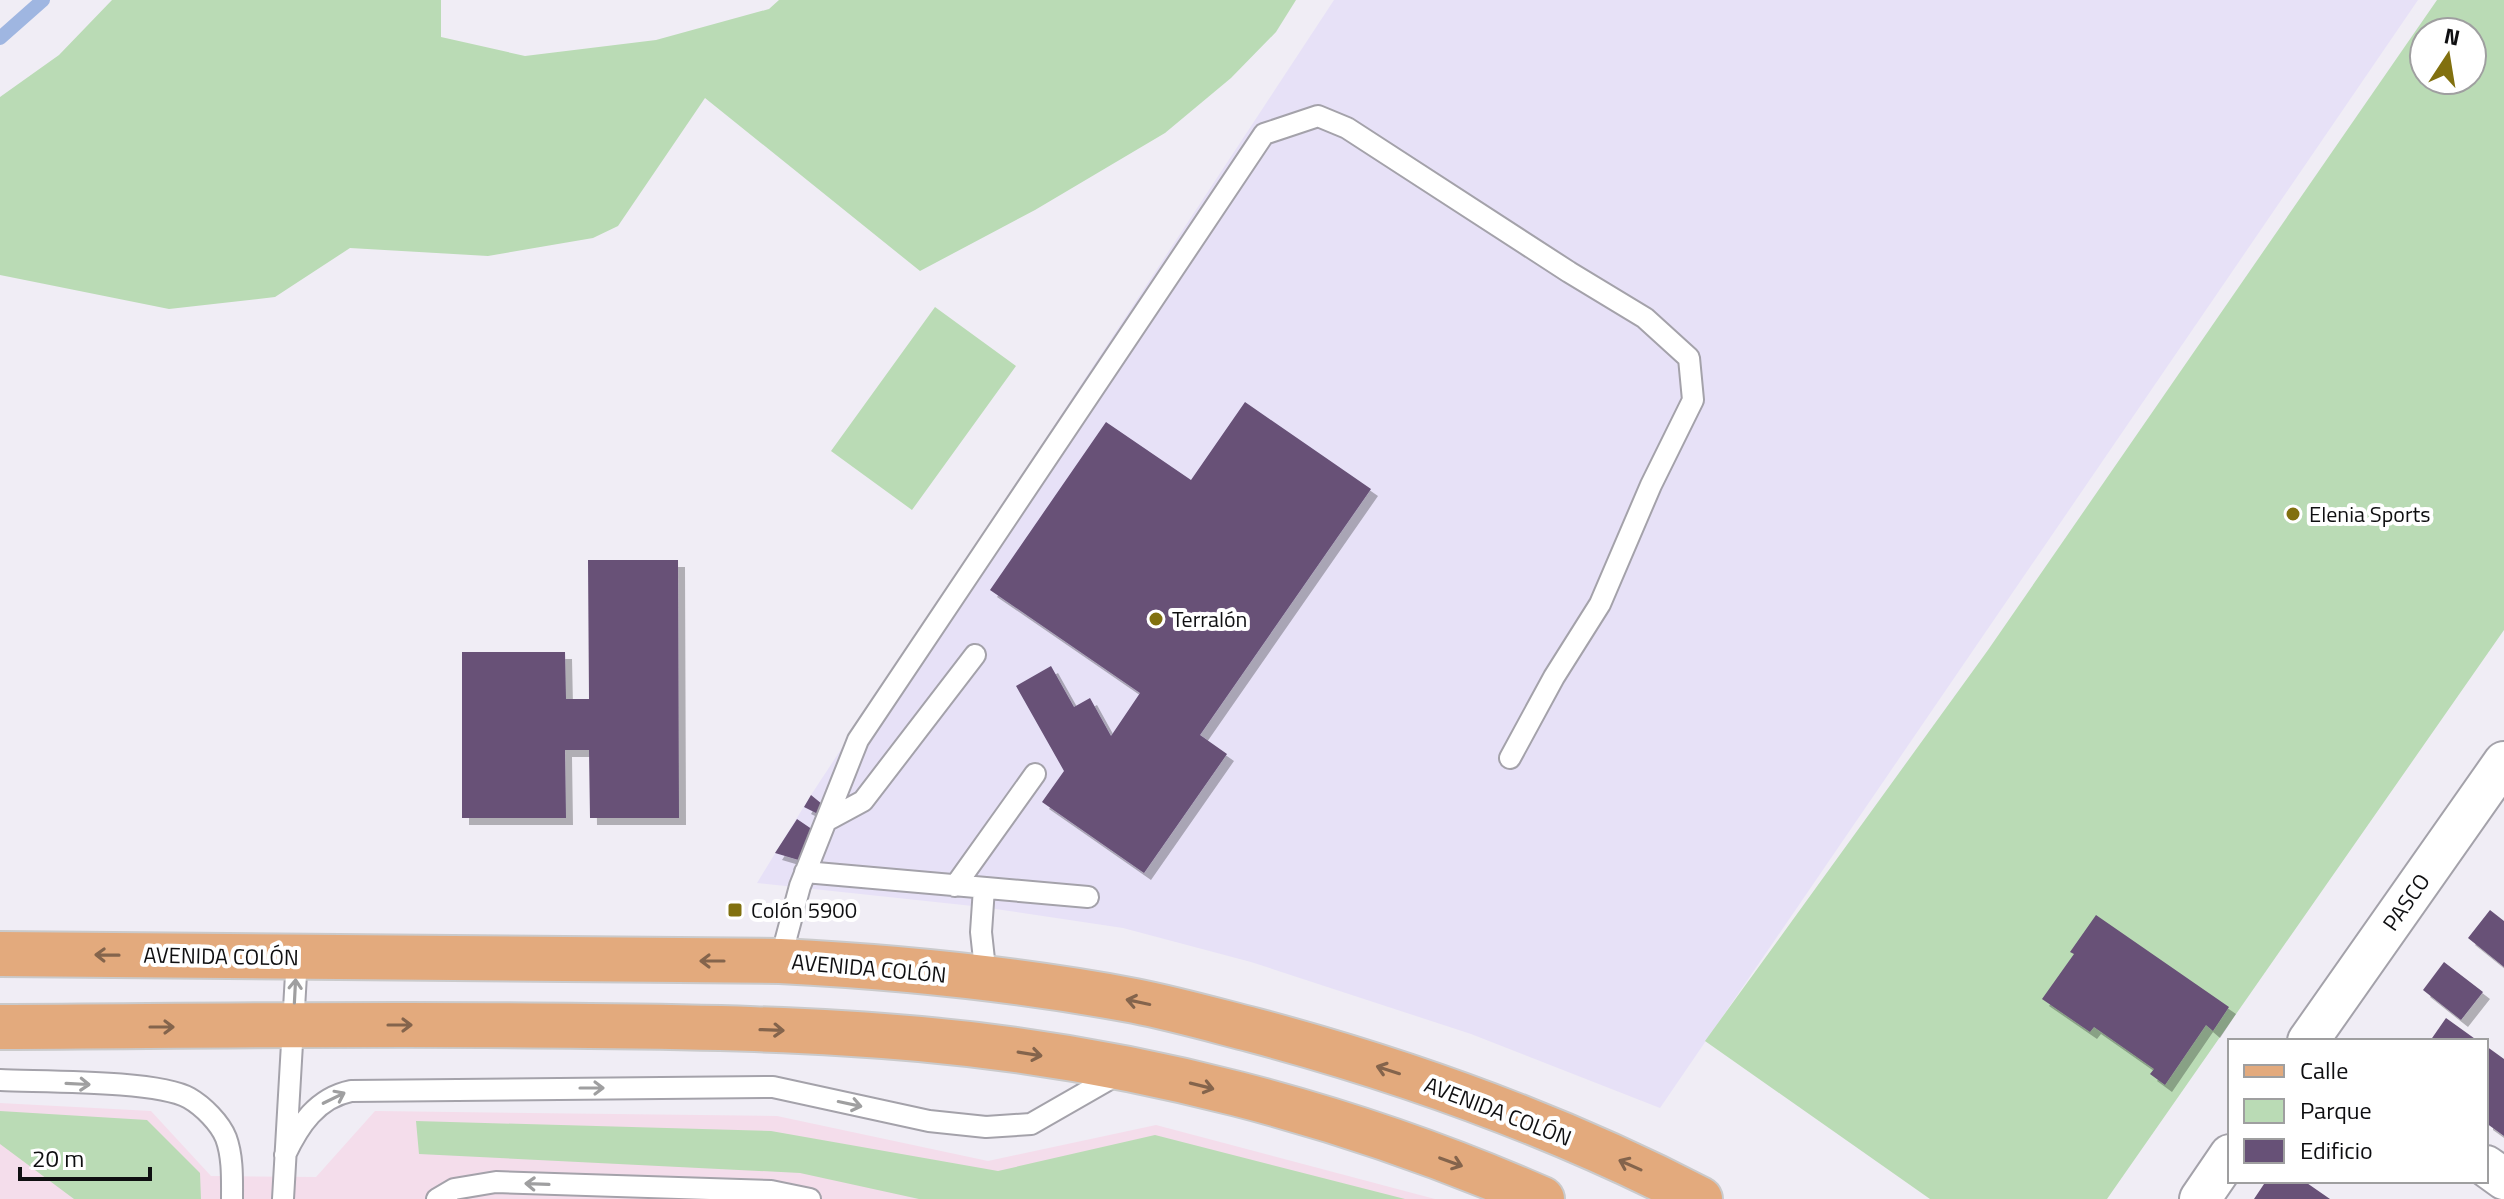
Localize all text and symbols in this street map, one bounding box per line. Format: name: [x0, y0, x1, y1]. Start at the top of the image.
north arrow: [2408, 16, 2488, 96]
text: N: [2441, 18, 2463, 55]
place label: Elenia Sports: [2309, 497, 2431, 531]
marker: Elenia Sports: [2284, 505, 2302, 523]
place label: Terralón: [1172, 602, 1247, 636]
marker: Terralón: [1147, 610, 1165, 628]
street label: PASCO: [2374, 866, 2438, 938]
place label: Colón 5900: [751, 893, 857, 927]
marker: Colón 5900: [726, 901, 744, 919]
street label: AVENIDA COLÓN: [143, 938, 299, 974]
street label: AVENIDA COLÓN: [790, 944, 948, 992]
one-way arrow: [94, 947, 121, 963]
one-way arrow: [699, 953, 726, 969]
one-way arrow: [288, 978, 303, 1005]
one-way arrow: [1125, 994, 1151, 1009]
one-way arrow: [386, 1017, 413, 1033]
one-way arrow: [148, 1019, 175, 1034]
one-way arrow: [758, 1023, 785, 1038]
legend: [2228, 1039, 2488, 1183]
one-way arrow: [1017, 1047, 1042, 1062]
text: Calle: [2300, 1052, 2348, 1088]
one-way arrow: [1376, 1062, 1402, 1077]
street label: AVENIDA COLÓN: [1419, 1067, 1577, 1155]
one-way arrow: [64, 1076, 91, 1091]
one-way arrow: [1189, 1079, 1215, 1094]
one-way arrow: [578, 1080, 605, 1096]
one-way arrow: [321, 1090, 345, 1105]
text: Parque: [2300, 1092, 2372, 1128]
one-way arrow: [837, 1097, 862, 1112]
scale bar: [20, 1131, 150, 1181]
text: Edificio: [2300, 1132, 2373, 1168]
text: 20 m: [32, 1140, 84, 1176]
one-way arrow: [1438, 1155, 1463, 1170]
one-way arrow: [1618, 1157, 1643, 1172]
one-way arrow: [524, 1176, 551, 1191]

